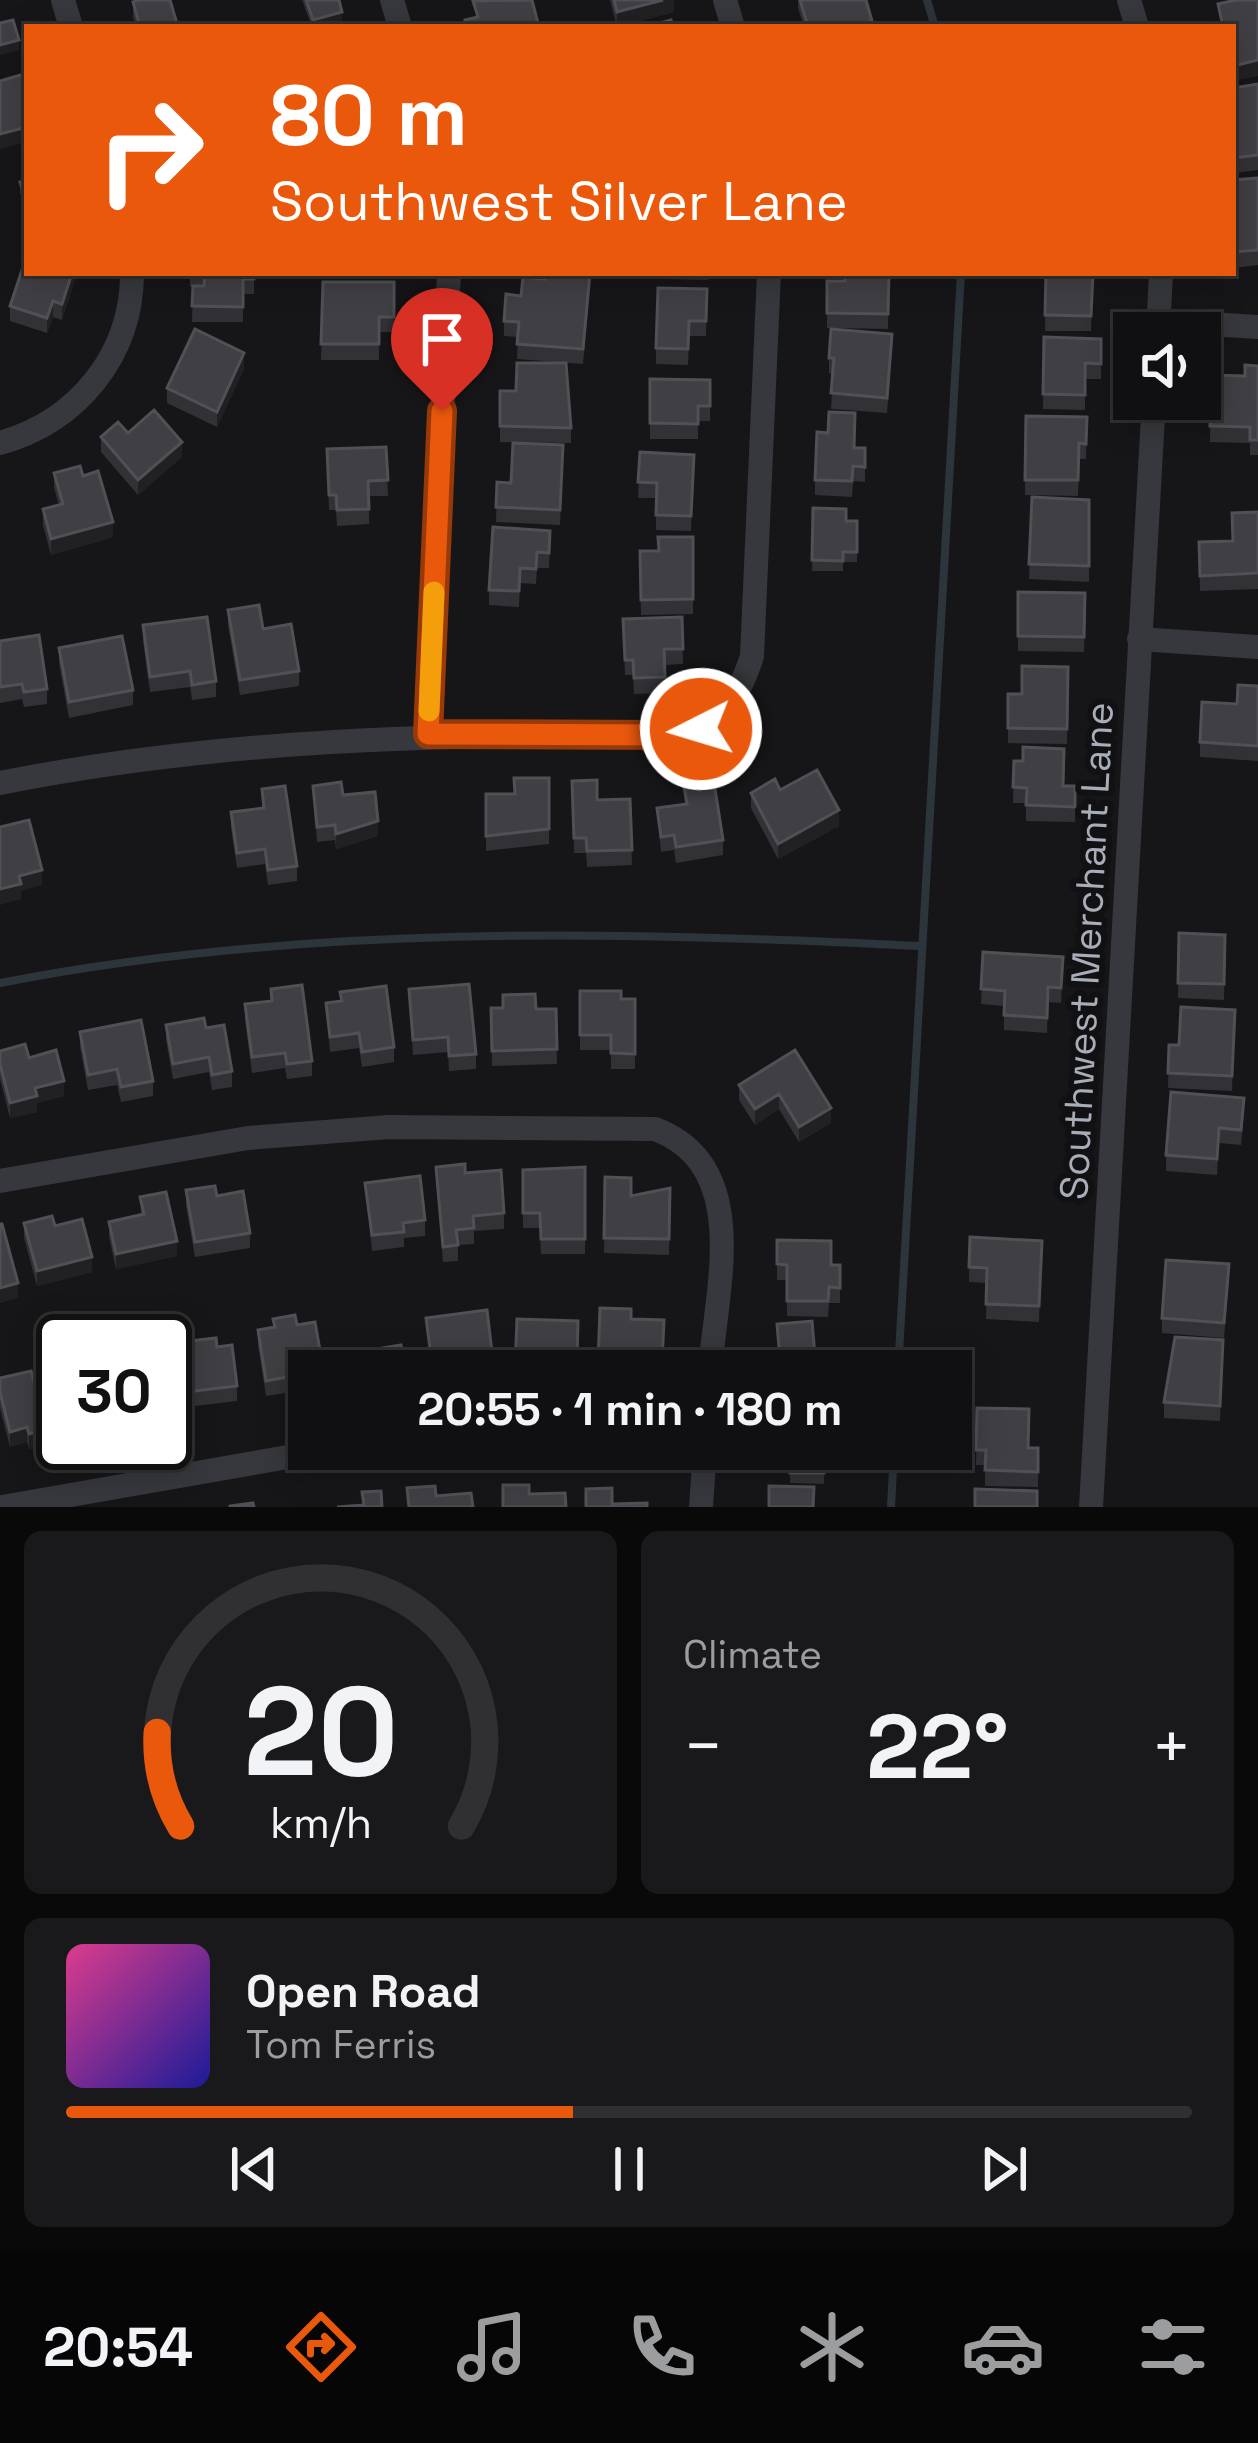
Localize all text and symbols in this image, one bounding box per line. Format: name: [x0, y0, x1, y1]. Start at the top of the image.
text: 80 m: [270, 62, 468, 170]
icon: right: [72, 72, 228, 228]
text: Southwest Silver Lane: [270, 167, 848, 236]
pin: [391, 288, 493, 411]
icon: arrive: [409, 306, 475, 372]
map controls: [1113, 312, 1221, 420]
button: sound: [1113, 312, 1221, 420]
position arrow: [638, 666, 764, 792]
street label: Southwest Merchant Lane: [1049, 701, 1124, 1201]
speed limit sign: 30: [36, 1314, 192, 1470]
text: 20:55 · 1 min · 180 m: [418, 1381, 842, 1438]
text: Climate: [683, 1630, 822, 1679]
text: 20: [243, 1652, 398, 1811]
text: 22°: [866, 1689, 1009, 1804]
text: −: [683, 1704, 724, 1788]
text: +: [1151, 1704, 1192, 1788]
text: km/h: [269, 1795, 372, 1850]
text: Open Road: [246, 1963, 481, 2020]
text: Tom Ferris: [246, 2020, 436, 2069]
icon: previous: [221, 2136, 287, 2202]
icon: pause: [596, 2136, 662, 2202]
icon: next: [971, 2136, 1037, 2202]
icon: directions: [279, 2305, 363, 2389]
icon: music: [450, 2305, 534, 2389]
icon: phone: [620, 2305, 704, 2389]
icon: climate: [790, 2305, 874, 2389]
icon: car: [961, 2305, 1045, 2389]
icon: filters: [1131, 2305, 1215, 2389]
text: 20:54: [43, 2313, 193, 2382]

